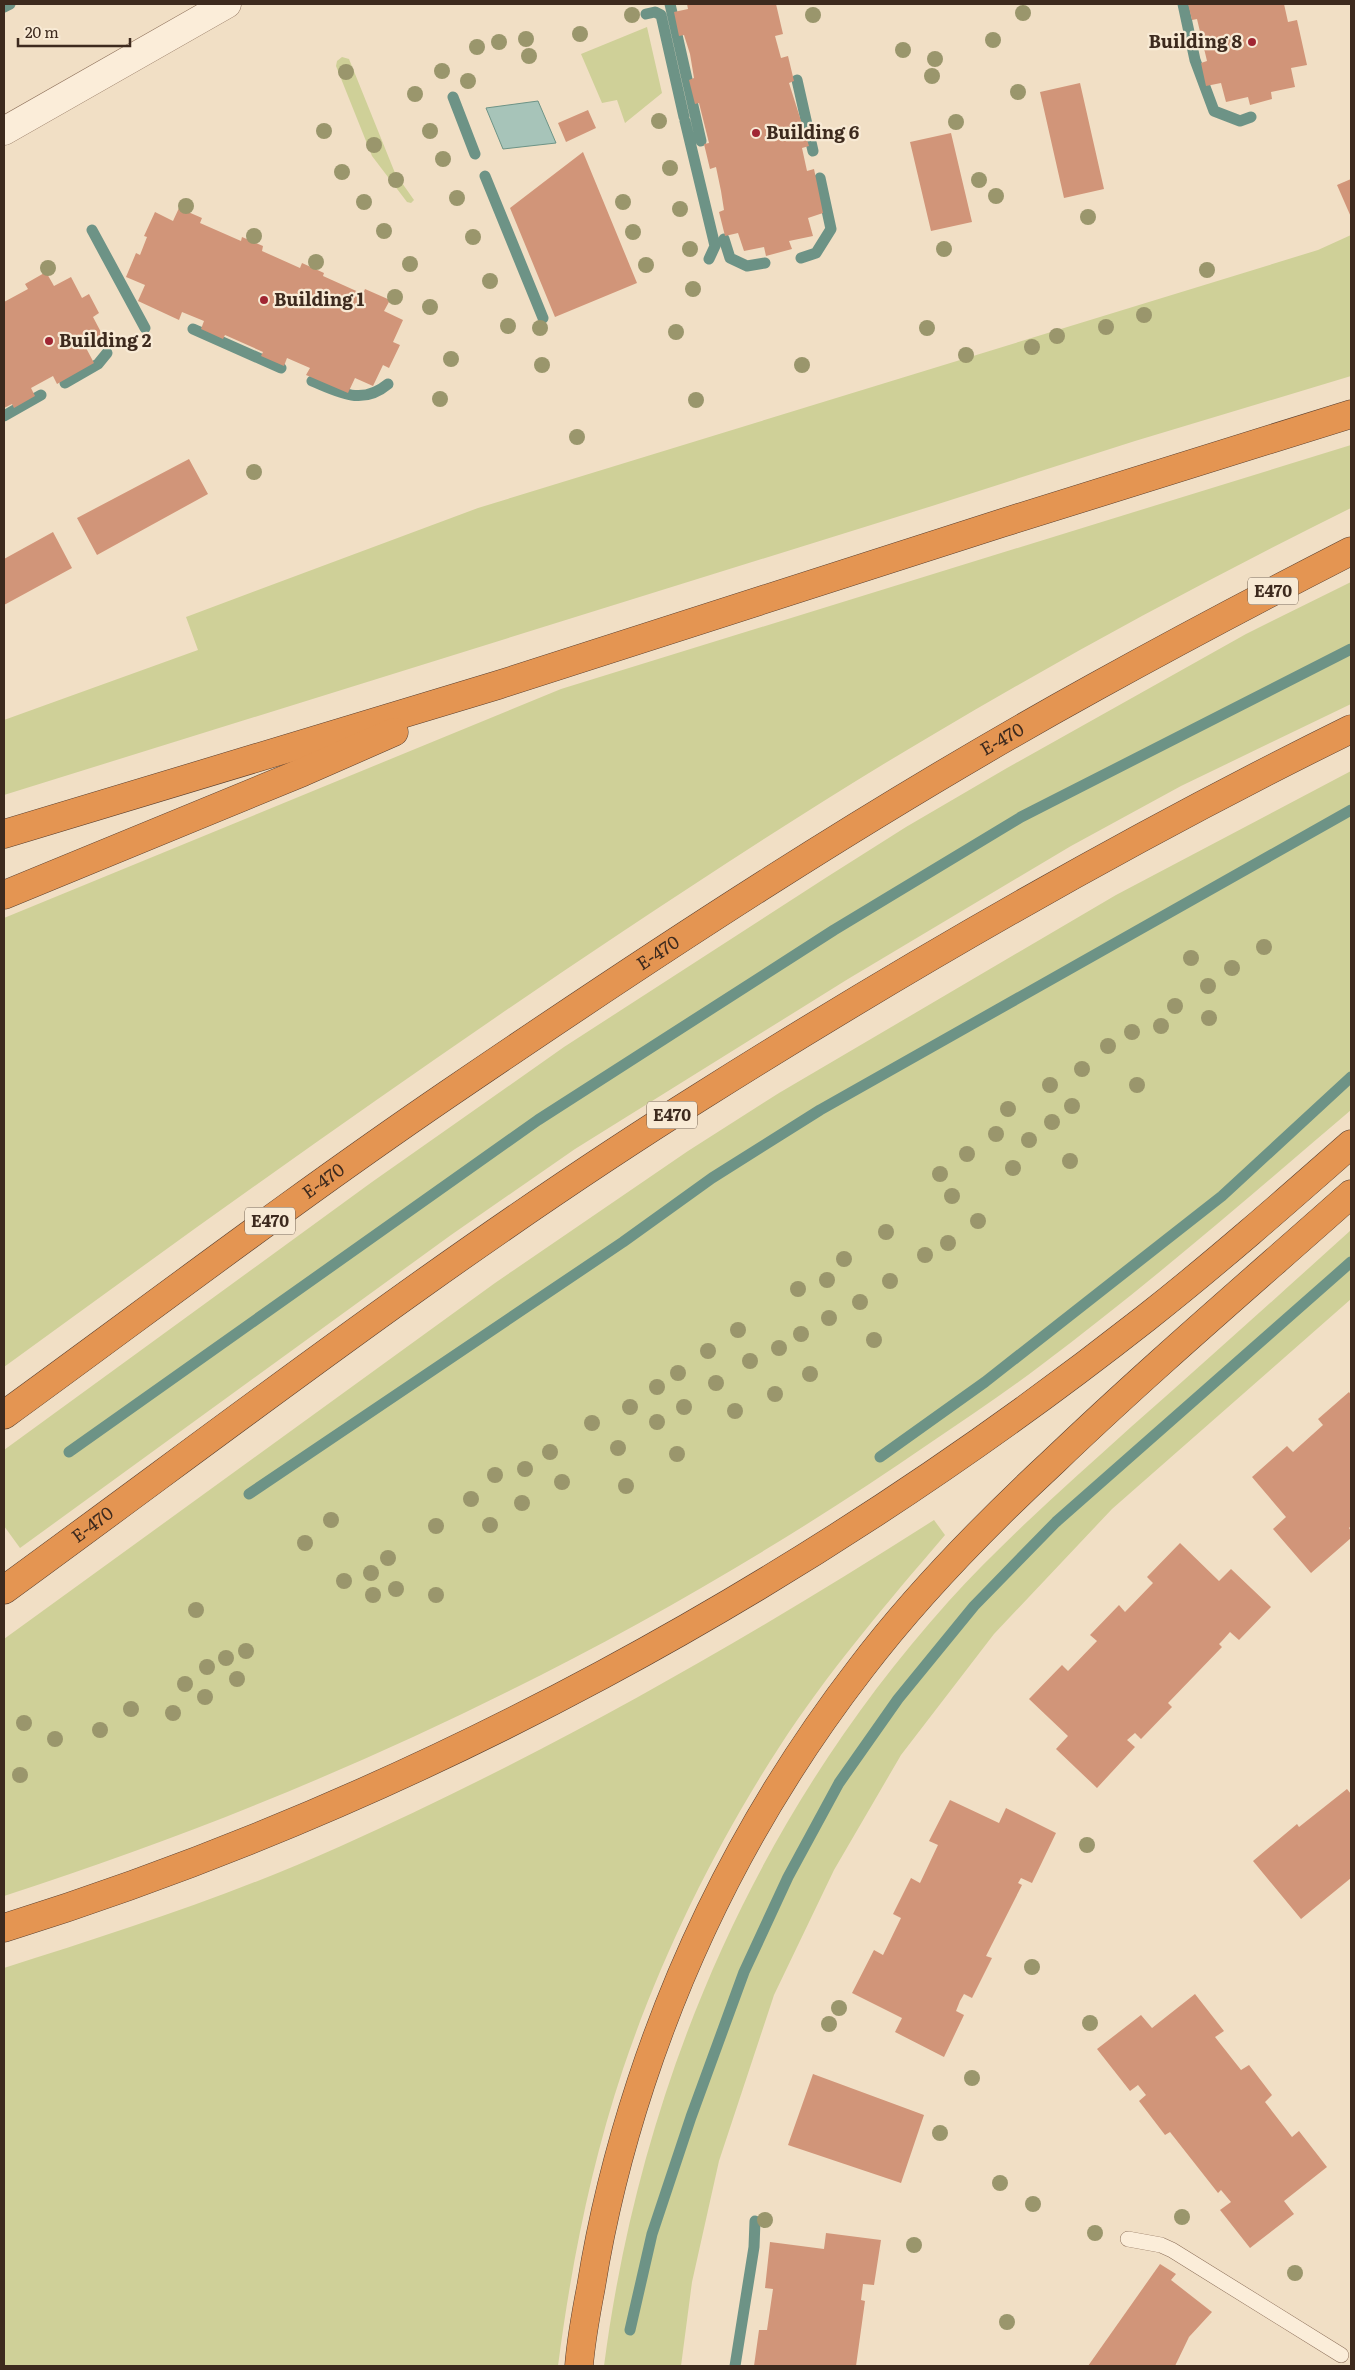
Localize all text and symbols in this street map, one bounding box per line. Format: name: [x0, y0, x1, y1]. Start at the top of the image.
scale bar: [18, 15, 130, 47]
text: 20 m: [25, 20, 59, 43]
place label: Building 8: [1149, 27, 1242, 54]
marker: Building 8: [1246, 36, 1258, 48]
place label: Building 6: [766, 118, 859, 145]
marker: Building 6: [750, 127, 762, 139]
place label: Building 1: [274, 285, 365, 312]
marker: Building 1: [258, 294, 270, 306]
place label: Building 2: [59, 326, 152, 353]
marker: Building 2: [43, 335, 55, 347]
road number: E470: [1248, 578, 1298, 604]
street label: E-470: [975, 715, 1028, 762]
street label: E-470: [630, 928, 684, 976]
road number: E470: [647, 1102, 697, 1128]
street label: E-470: [296, 1155, 350, 1205]
road number: E470: [245, 1208, 295, 1234]
street label: E-470: [65, 1499, 119, 1548]

